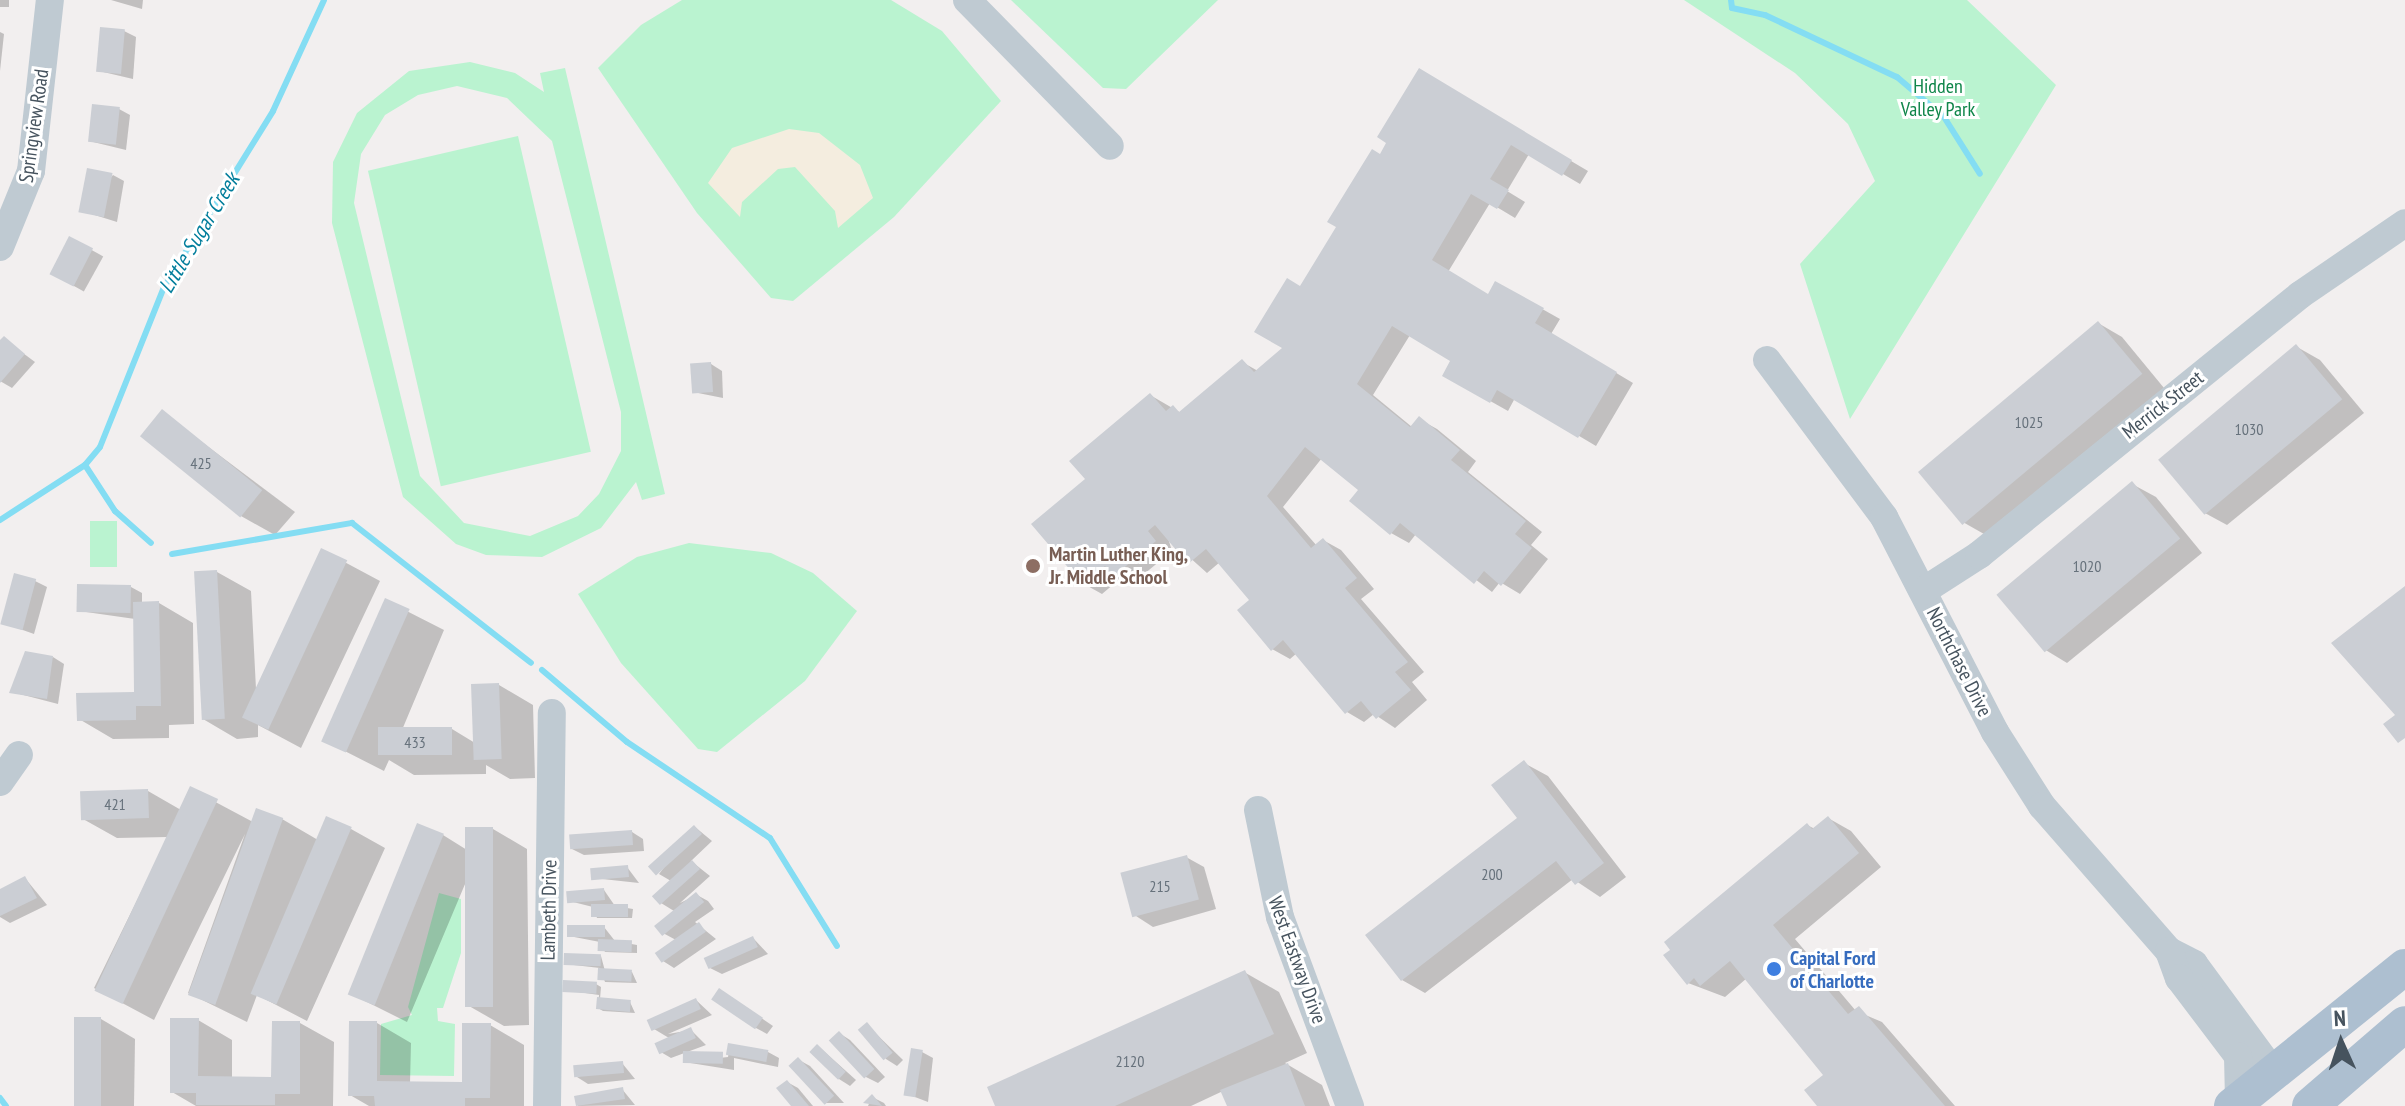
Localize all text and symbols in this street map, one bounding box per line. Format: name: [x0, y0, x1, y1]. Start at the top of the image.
street label: Springview Road: [14, 67, 54, 185]
park label: Hidden Valley Park: [1900, 74, 1976, 121]
water label: Little Sugar Creek: [153, 168, 245, 298]
street label: Merrick Street: [2117, 366, 2209, 444]
house number: 1025: [2015, 412, 2043, 432]
house number: 1030: [2235, 419, 2263, 439]
house number: 425: [190, 453, 212, 473]
place label: Martin Luther King, Jr. Middle School: [1049, 542, 1188, 589]
house number: 1020: [2073, 556, 2101, 576]
marker: Martin Luther King, Jr. Middle School: [1024, 557, 1042, 575]
street label: Northchase Drive: [1921, 603, 1997, 721]
house number: 433: [404, 732, 426, 752]
house number: 421: [104, 794, 126, 814]
street label: Lambeth Drive: [536, 859, 562, 961]
house number: 200: [1481, 864, 1503, 884]
house number: 215: [1149, 876, 1171, 896]
street label: West Eastway Drive: [1263, 893, 1331, 1027]
place label: Capital Ford of Charlotte: [1790, 946, 1876, 993]
marker: Capital Ford of Charlotte: [1765, 960, 1783, 978]
north arrow: [2301, 1002, 2381, 1082]
text: N: [2333, 1004, 2346, 1032]
house number: 2120: [1116, 1051, 1144, 1071]

